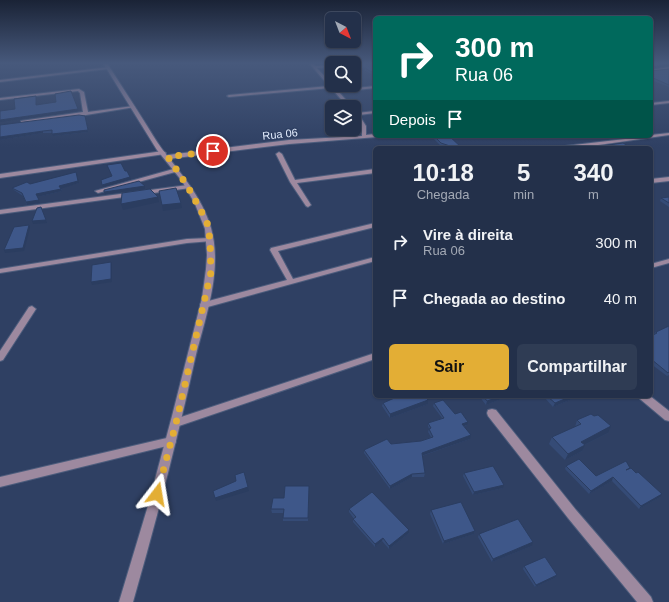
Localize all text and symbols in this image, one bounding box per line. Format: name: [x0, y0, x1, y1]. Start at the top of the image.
north arrow: [325, 12, 361, 48]
map controls: [325, 12, 361, 136]
icon: right: [389, 32, 441, 84]
text: 300 m: [455, 32, 534, 63]
button: search: [325, 56, 361, 92]
text: Rua 06: [455, 65, 513, 85]
button: layers: [325, 100, 361, 136]
icon: arrive: [444, 108, 466, 130]
text: Depois: [389, 111, 436, 128]
street label: Rua 06: [262, 126, 298, 142]
pin: [196, 134, 230, 168]
icon: arrive: [202, 140, 224, 162]
text: 10:18: [412, 159, 474, 186]
text: 5: [517, 159, 530, 186]
text: 340: [574, 159, 614, 186]
text: Chegada: [417, 187, 469, 202]
text: min: [513, 187, 534, 202]
text: m: [588, 187, 599, 202]
text: Vire à direita: [423, 226, 513, 243]
icon: right: [389, 231, 411, 253]
text: 300 m: [595, 234, 637, 251]
text: Rua 06: [423, 243, 465, 258]
icon: arrive: [389, 287, 411, 309]
text: Chegada ao destino: [423, 290, 566, 307]
text: 40 m: [604, 290, 637, 307]
button: Sair: [389, 344, 509, 390]
button: Compartilhar: [517, 344, 637, 390]
position arrow: [136, 473, 178, 515]

